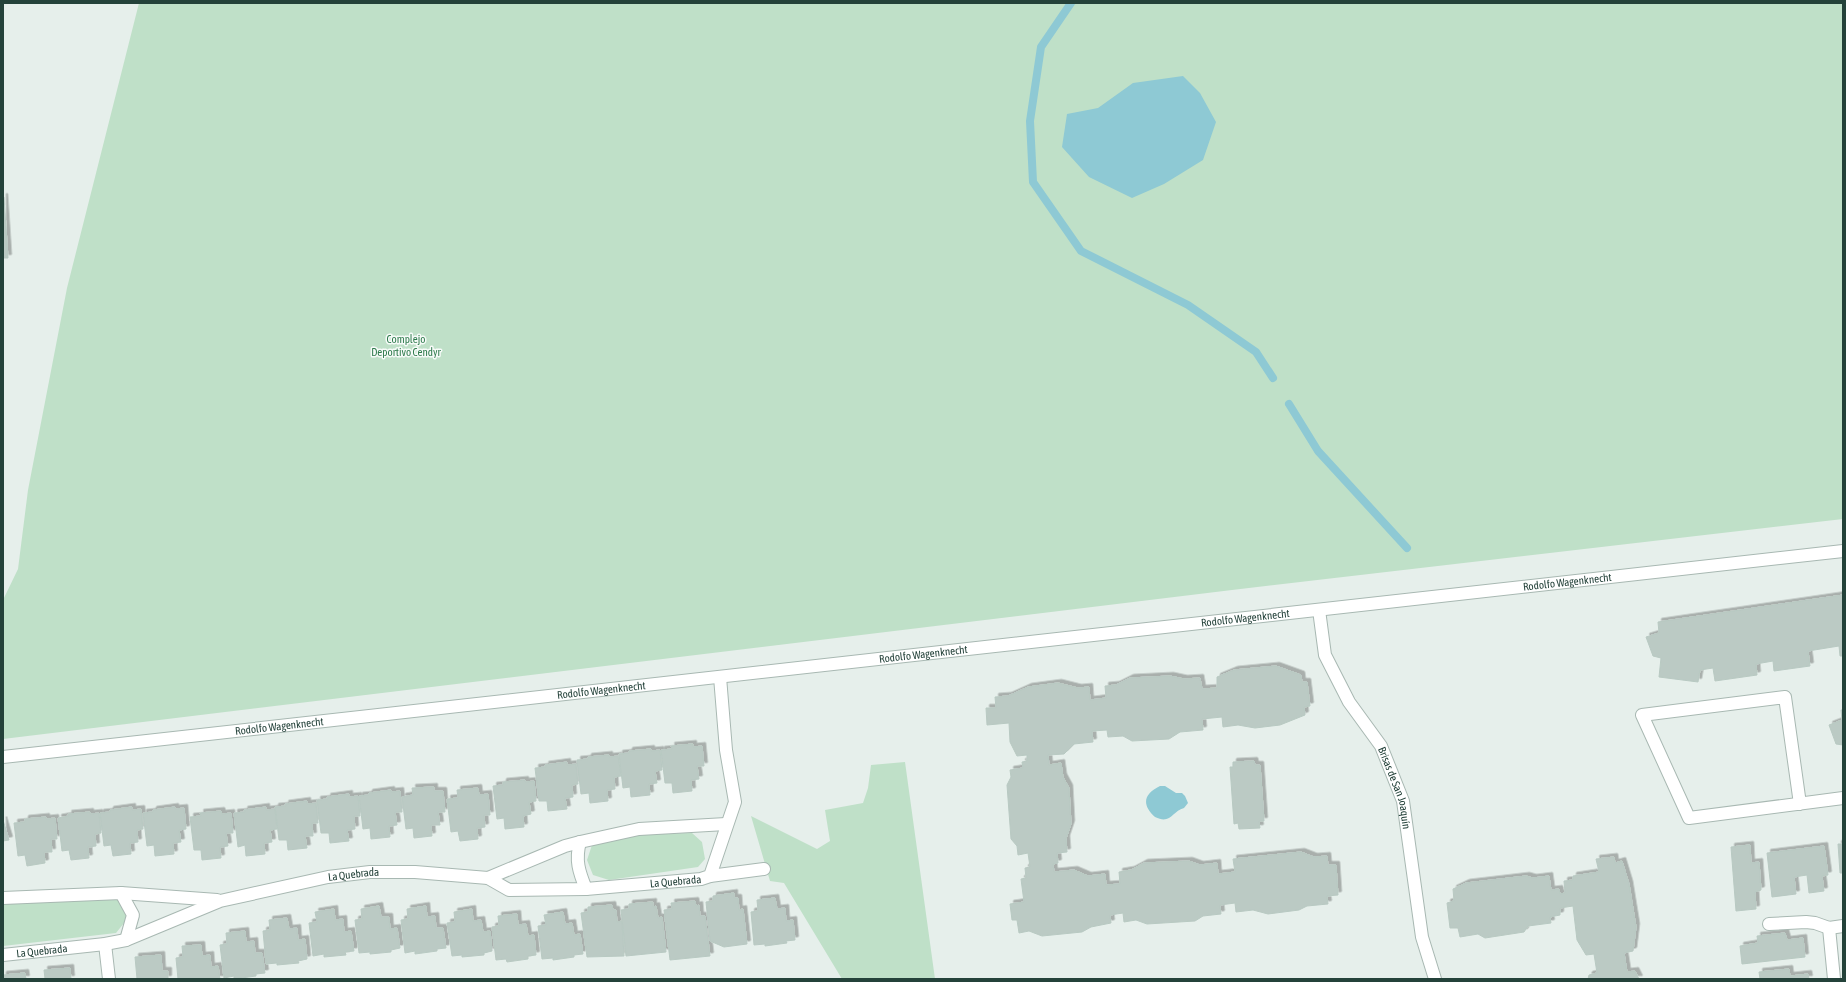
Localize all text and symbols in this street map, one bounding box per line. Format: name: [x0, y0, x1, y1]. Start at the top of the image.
park label: Complejo Deportivo Cendyr: [371, 333, 442, 358]
street label: Rodolfo Wagenknecht: [1522, 571, 1612, 593]
street label: Rodolfo Wagenknecht: [1200, 607, 1290, 629]
street label: Rodolfo Wagenknecht: [878, 643, 968, 665]
street label: Rodolfo Wagenknecht: [556, 679, 646, 701]
street label: Rodolfo Wagenknecht: [234, 715, 324, 737]
street label: Brisas de San Joaquín: [1376, 745, 1413, 830]
street label: La Quebrada: [327, 866, 379, 883]
street label: La Quebrada: [649, 873, 702, 889]
street label: La Quebrada: [16, 942, 68, 960]

